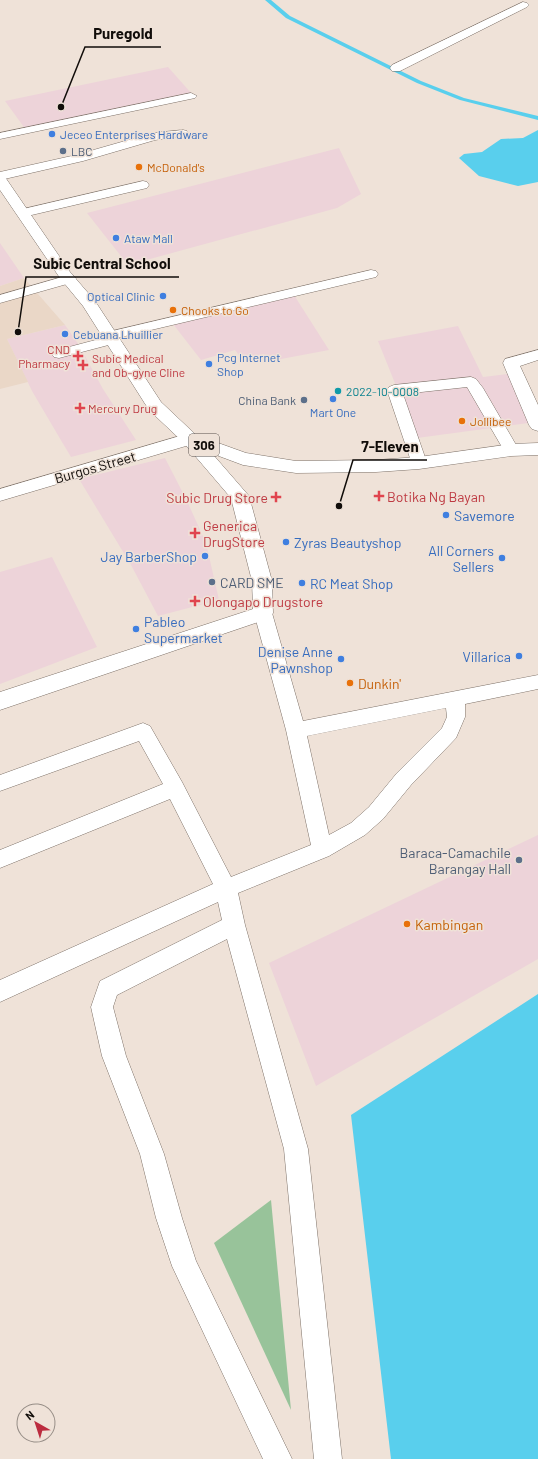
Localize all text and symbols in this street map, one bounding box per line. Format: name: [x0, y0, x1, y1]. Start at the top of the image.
callout: Puregold: [85, 20, 161, 47]
text: Puregold: [93, 24, 153, 42]
place label: Jeceo Enterprises Hardware: [60, 127, 208, 141]
marker: Jeceo Enterprises Hardware: [47, 129, 57, 139]
place label: LBC: [71, 144, 93, 158]
marker: LBC: [58, 146, 68, 156]
place label: McDonald's: [147, 160, 205, 174]
marker: McDonald's: [134, 162, 144, 172]
place label: Ataw Mall: [124, 231, 173, 245]
marker: Ataw Mall: [111, 233, 121, 243]
callout: Subic Central School: [26, 250, 179, 277]
text: Subic Central School: [33, 254, 171, 272]
place label: Optical Clinic: [87, 289, 155, 303]
marker: Optical Clinic: [158, 291, 168, 301]
place label: Chooks to Go: [181, 303, 249, 317]
marker: Chooks to Go: [168, 305, 178, 315]
place label: Cebuana Lhuillier: [73, 327, 164, 341]
marker: Cebuana Lhuillier: [60, 329, 70, 339]
place label: CND Pharmacy: [18, 342, 70, 370]
place label: Pcg Internet Shop: [217, 350, 281, 378]
marker: CND Pharmacy: [73, 351, 83, 361]
place label: Subic Medical and Ob-gyne Cline: [92, 351, 185, 379]
marker: Subic Medical and Ob-gyne Cline: [77, 359, 89, 371]
marker: Pcg Internet Shop: [204, 359, 214, 369]
place label: 2022-10-0008: [346, 384, 419, 398]
marker: 2022-10-0008: [333, 386, 343, 396]
place label: China Bank: [238, 393, 296, 407]
marker: Mart One: [328, 394, 338, 404]
marker: China Bank: [299, 395, 309, 405]
place label: Mercury Drug: [88, 401, 157, 415]
marker: Mercury Drug: [75, 403, 85, 413]
place label: Mart One: [310, 405, 356, 419]
place label: Jollibee: [470, 414, 511, 428]
marker: Jollibee: [457, 416, 467, 426]
callout: 7-Eleven: [353, 433, 427, 460]
road number: 306: [189, 434, 219, 456]
text: 7-Eleven: [361, 437, 419, 455]
street label: Burgos Street: [52, 447, 138, 487]
place label: Botika Ng Bayan: [387, 488, 485, 505]
place label: Subic Drug Store: [166, 489, 268, 506]
marker: Botika Ng Bayan: [374, 491, 384, 501]
marker: Subic Drug Store: [271, 492, 281, 502]
place label: Savemore: [454, 507, 515, 524]
marker: Savemore: [441, 510, 451, 520]
place label: Generica DrugStore: [203, 517, 265, 550]
marker: Generica DrugStore: [190, 528, 200, 538]
place label: Zyras Beautyshop: [294, 534, 401, 551]
marker: Zyras Beautyshop: [281, 537, 291, 547]
place label: All Corners Sellers: [428, 542, 494, 575]
place label: Jay BarberShop: [101, 548, 197, 565]
marker: Jay BarberShop: [200, 551, 210, 561]
marker: All Corners Sellers: [497, 553, 507, 563]
place label: CARD SME: [220, 574, 284, 591]
place label: RC Meat Shop: [310, 575, 393, 592]
marker: CARD SME: [207, 577, 217, 587]
marker: RC Meat Shop: [297, 578, 307, 588]
place label: Olongapo Drugstore: [203, 593, 323, 610]
marker: Olongapo Drugstore: [190, 596, 200, 606]
place label: Pableo Supermarket: [144, 613, 223, 646]
marker: Pableo Supermarket: [131, 624, 141, 634]
place label: Denise Anne Pawnshop: [258, 643, 333, 676]
place label: Villarica: [462, 648, 511, 665]
marker: Villarica: [514, 651, 524, 661]
marker: Denise Anne Pawnshop: [336, 654, 346, 664]
place label: Dunkin': [358, 675, 401, 692]
marker: Dunkin': [345, 678, 355, 688]
place label: Baraca-Camachile Barangay Hall: [400, 844, 511, 877]
marker: Baraca-Camachile Barangay Hall: [514, 855, 524, 865]
place label: Kambingan: [415, 916, 483, 933]
marker: Kambingan: [402, 919, 412, 929]
north arrow: [16, 1403, 56, 1443]
text: N: [22, 1407, 36, 1422]

